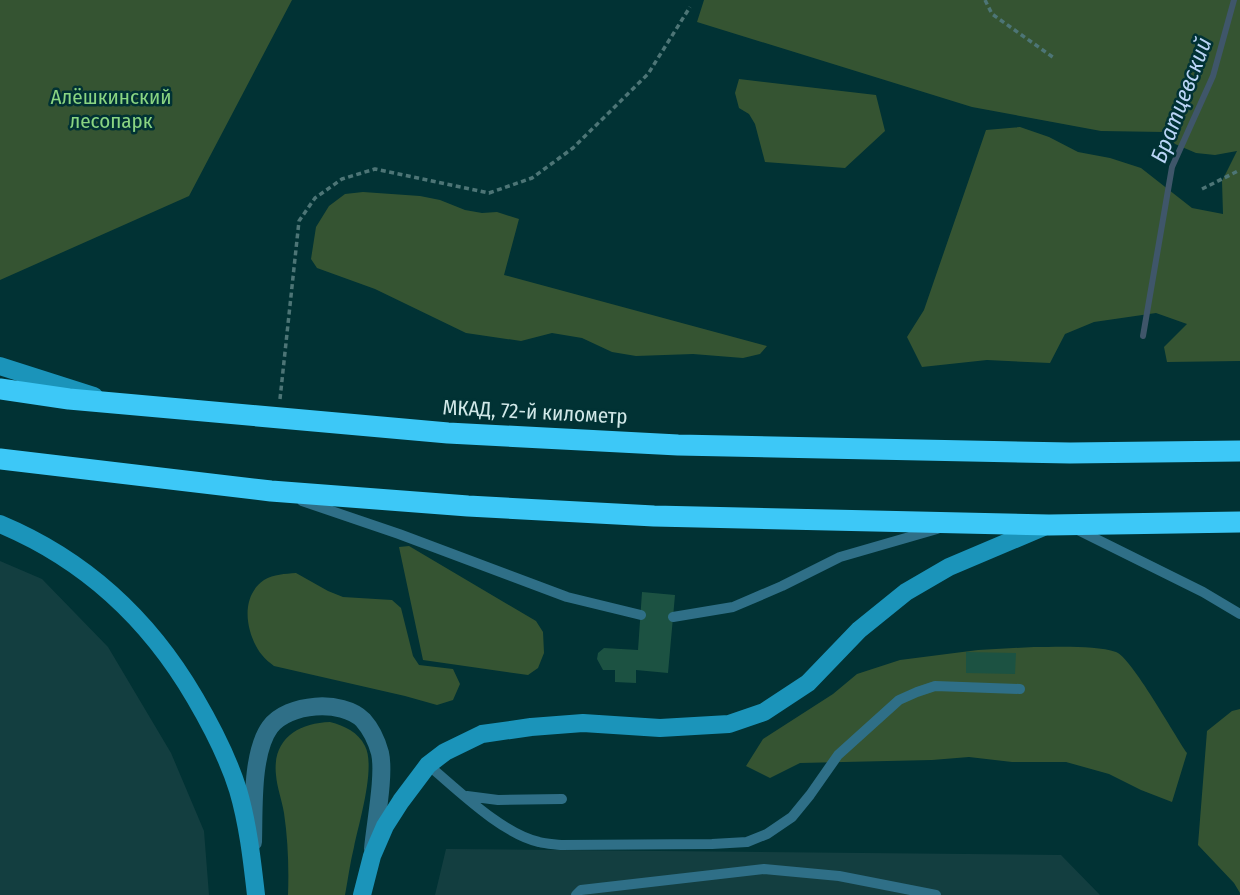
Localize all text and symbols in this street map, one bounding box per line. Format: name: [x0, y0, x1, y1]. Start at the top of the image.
water label: Братцевский: [1144, 33, 1218, 167]
park label: Алёшкинский лесопарк: [51, 84, 171, 134]
street label: МКАД, 72-й километр: [442, 394, 628, 430]

